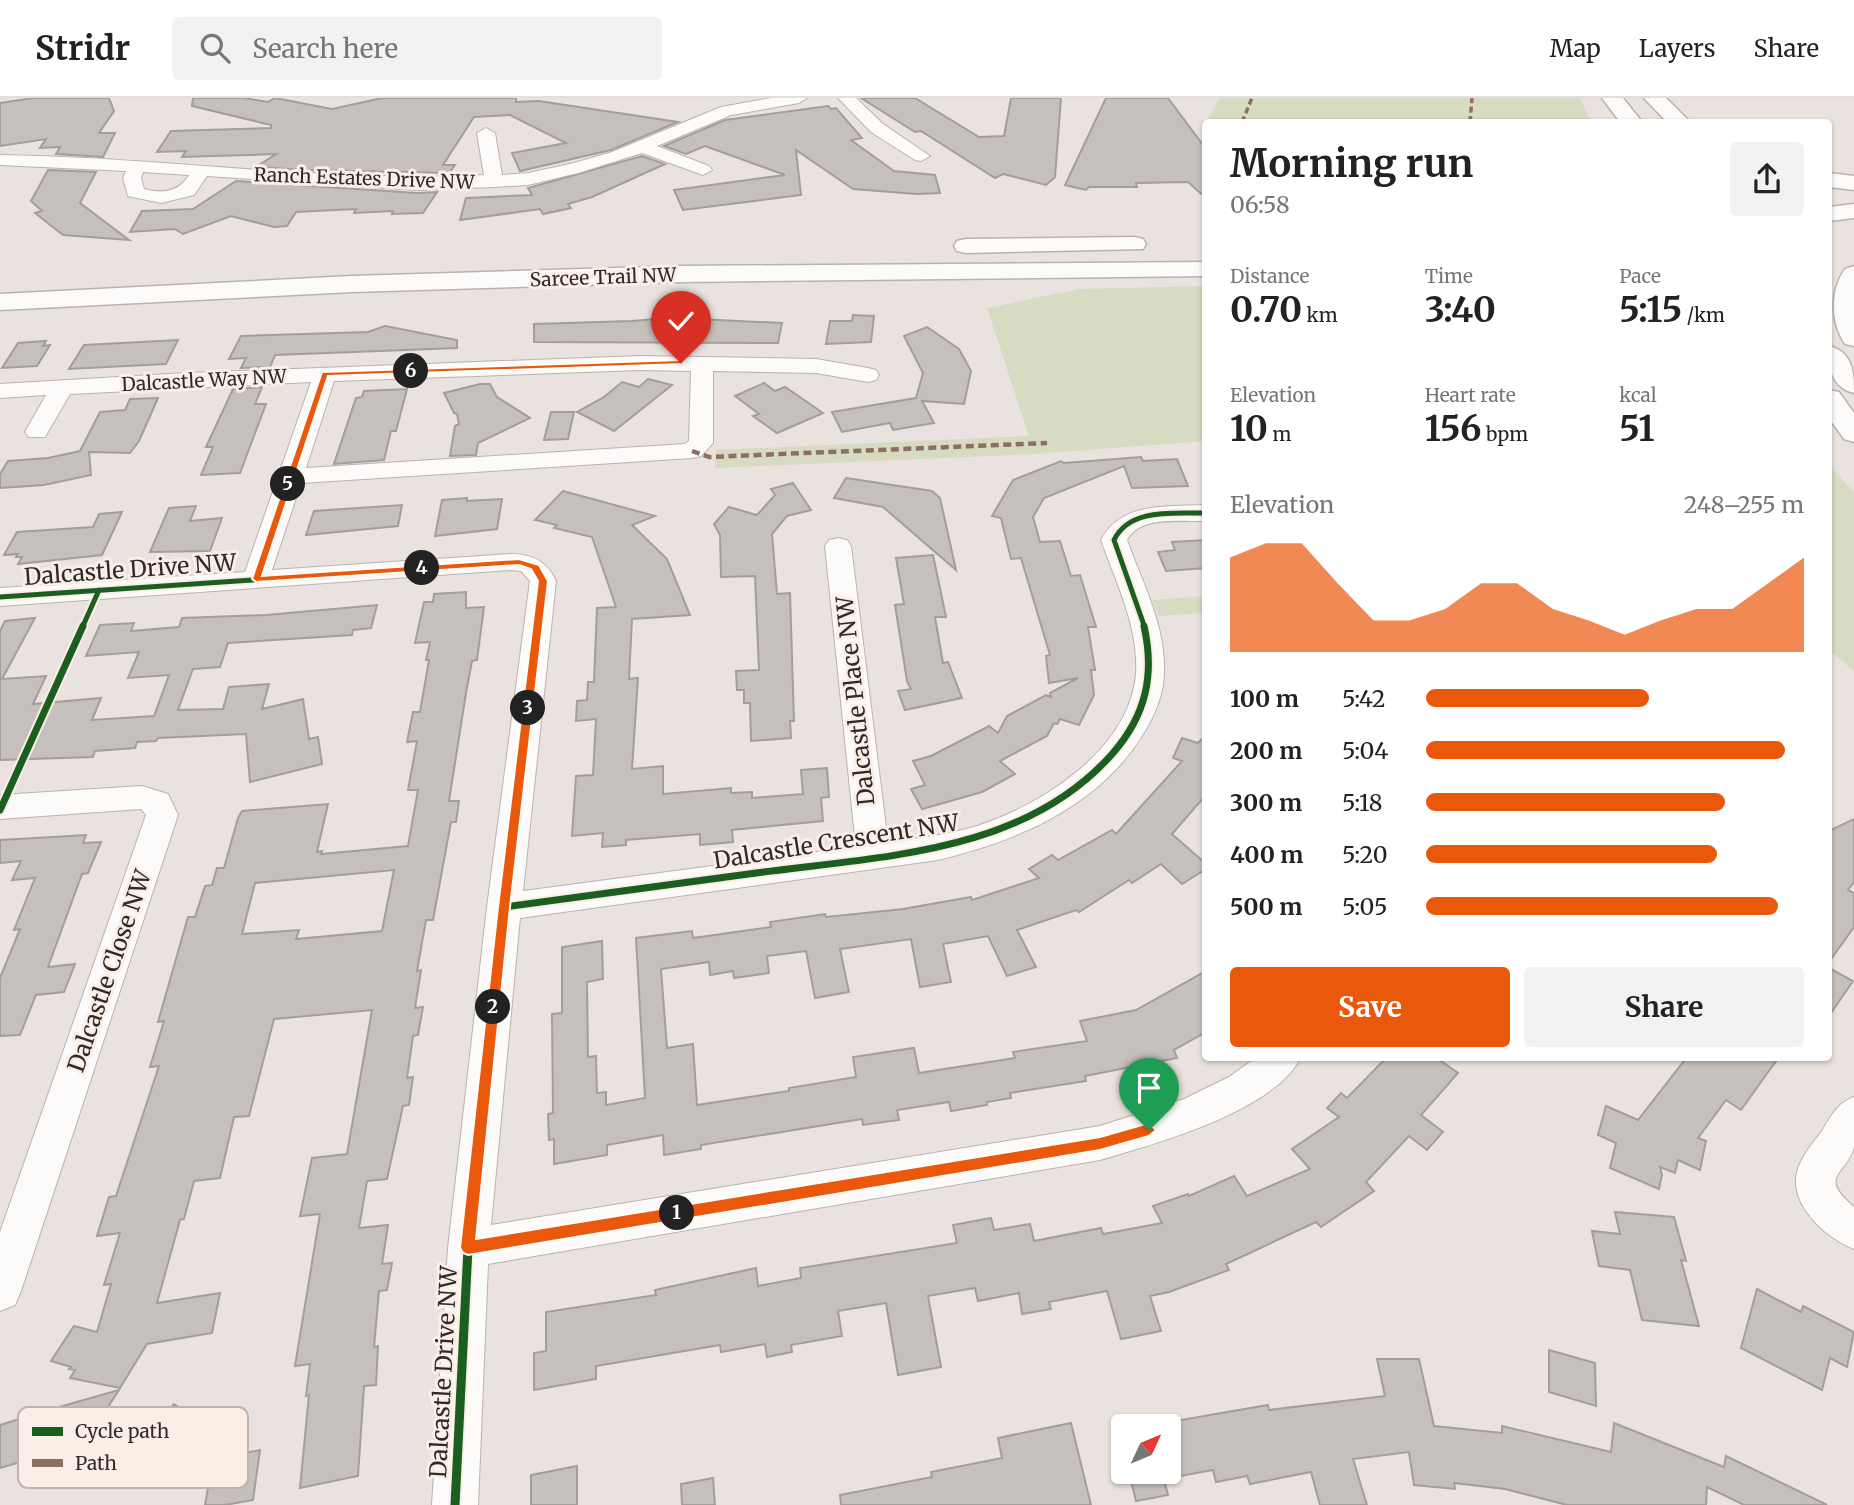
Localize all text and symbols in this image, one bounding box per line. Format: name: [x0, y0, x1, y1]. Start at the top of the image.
search box: [172, 17, 662, 80]
text: Stridr: [35, 28, 130, 69]
icon: search: [196, 29, 234, 67]
text: Search here: [252, 32, 398, 65]
text: Map: [1550, 33, 1601, 64]
text: Layers: [1639, 33, 1715, 64]
text: Share: [1753, 33, 1819, 64]
text: Morning run: [1230, 140, 1473, 187]
button: share: [1730, 142, 1804, 216]
street label: Ranch Estates Drive NW: [253, 162, 476, 194]
text: 06:58: [1230, 190, 1290, 219]
street label: Sarcee Trail NW: [529, 262, 678, 292]
text: Distance: [1230, 264, 1309, 288]
text: Time: [1425, 264, 1473, 288]
text: Pace: [1619, 264, 1661, 288]
text: 0.70: [1230, 288, 1302, 332]
text: 3:40: [1425, 288, 1496, 332]
text: 5:15: [1619, 288, 1682, 332]
pin: [651, 291, 711, 363]
icon: check: [662, 302, 700, 340]
text: km: [1302, 303, 1338, 327]
text: /km: [1682, 303, 1725, 327]
pin: 6: [394, 354, 428, 388]
text: 6: [405, 358, 416, 382]
street label: Dalcastle Way NW: [121, 364, 288, 396]
text: Elevation: [1230, 383, 1316, 407]
text: Heart rate: [1425, 383, 1516, 407]
text: kcal: [1619, 383, 1657, 407]
text: 10: [1230, 407, 1268, 451]
text: 156: [1425, 407, 1482, 451]
text: 51: [1619, 407, 1654, 451]
text: m: [1268, 422, 1291, 446]
text: bpm: [1482, 422, 1528, 446]
pin: 5: [270, 466, 306, 502]
text: 5: [282, 471, 293, 495]
text: Elevation: [1230, 490, 1334, 519]
text: 248–255 m: [1684, 490, 1804, 519]
street label: Dalcastle Drive NW: [23, 547, 238, 591]
pin: 4: [404, 550, 440, 586]
text: 4: [415, 555, 428, 579]
street label: Dalcastle Place NW: [829, 594, 880, 807]
text: 100 m: [1230, 684, 1299, 713]
text: 5:42: [1342, 684, 1385, 713]
pin: 3: [510, 690, 546, 726]
text: 3: [522, 695, 533, 719]
text: 200 m: [1230, 736, 1302, 765]
text: 5:04: [1342, 736, 1388, 765]
text: 300 m: [1230, 788, 1302, 817]
text: 5:18: [1342, 788, 1382, 817]
street label: Dalcastle Crescent NW: [711, 807, 962, 875]
text: 400 m: [1230, 840, 1304, 869]
text: 5:20: [1342, 840, 1388, 869]
street label: Dalcastle Close NW: [61, 865, 158, 1076]
text: 500 m: [1230, 892, 1302, 921]
text: 5:05: [1342, 892, 1387, 921]
button: Save: [1230, 967, 1510, 1047]
button: Share: [1524, 967, 1804, 1047]
pin: 2: [476, 990, 510, 1024]
text: 2: [487, 994, 498, 1018]
pin: [1119, 1058, 1179, 1130]
icon: arrive: [1130, 1069, 1168, 1107]
pin: 1: [660, 1196, 694, 1230]
text: 1: [672, 1200, 681, 1224]
street label: Dalcastle Drive NW: [423, 1264, 463, 1479]
legend: [18, 1407, 248, 1488]
north arrow: [1111, 1414, 1181, 1484]
map controls: [1111, 1414, 1181, 1484]
text: Cycle path: [75, 1419, 170, 1443]
text: Path: [75, 1451, 117, 1475]

